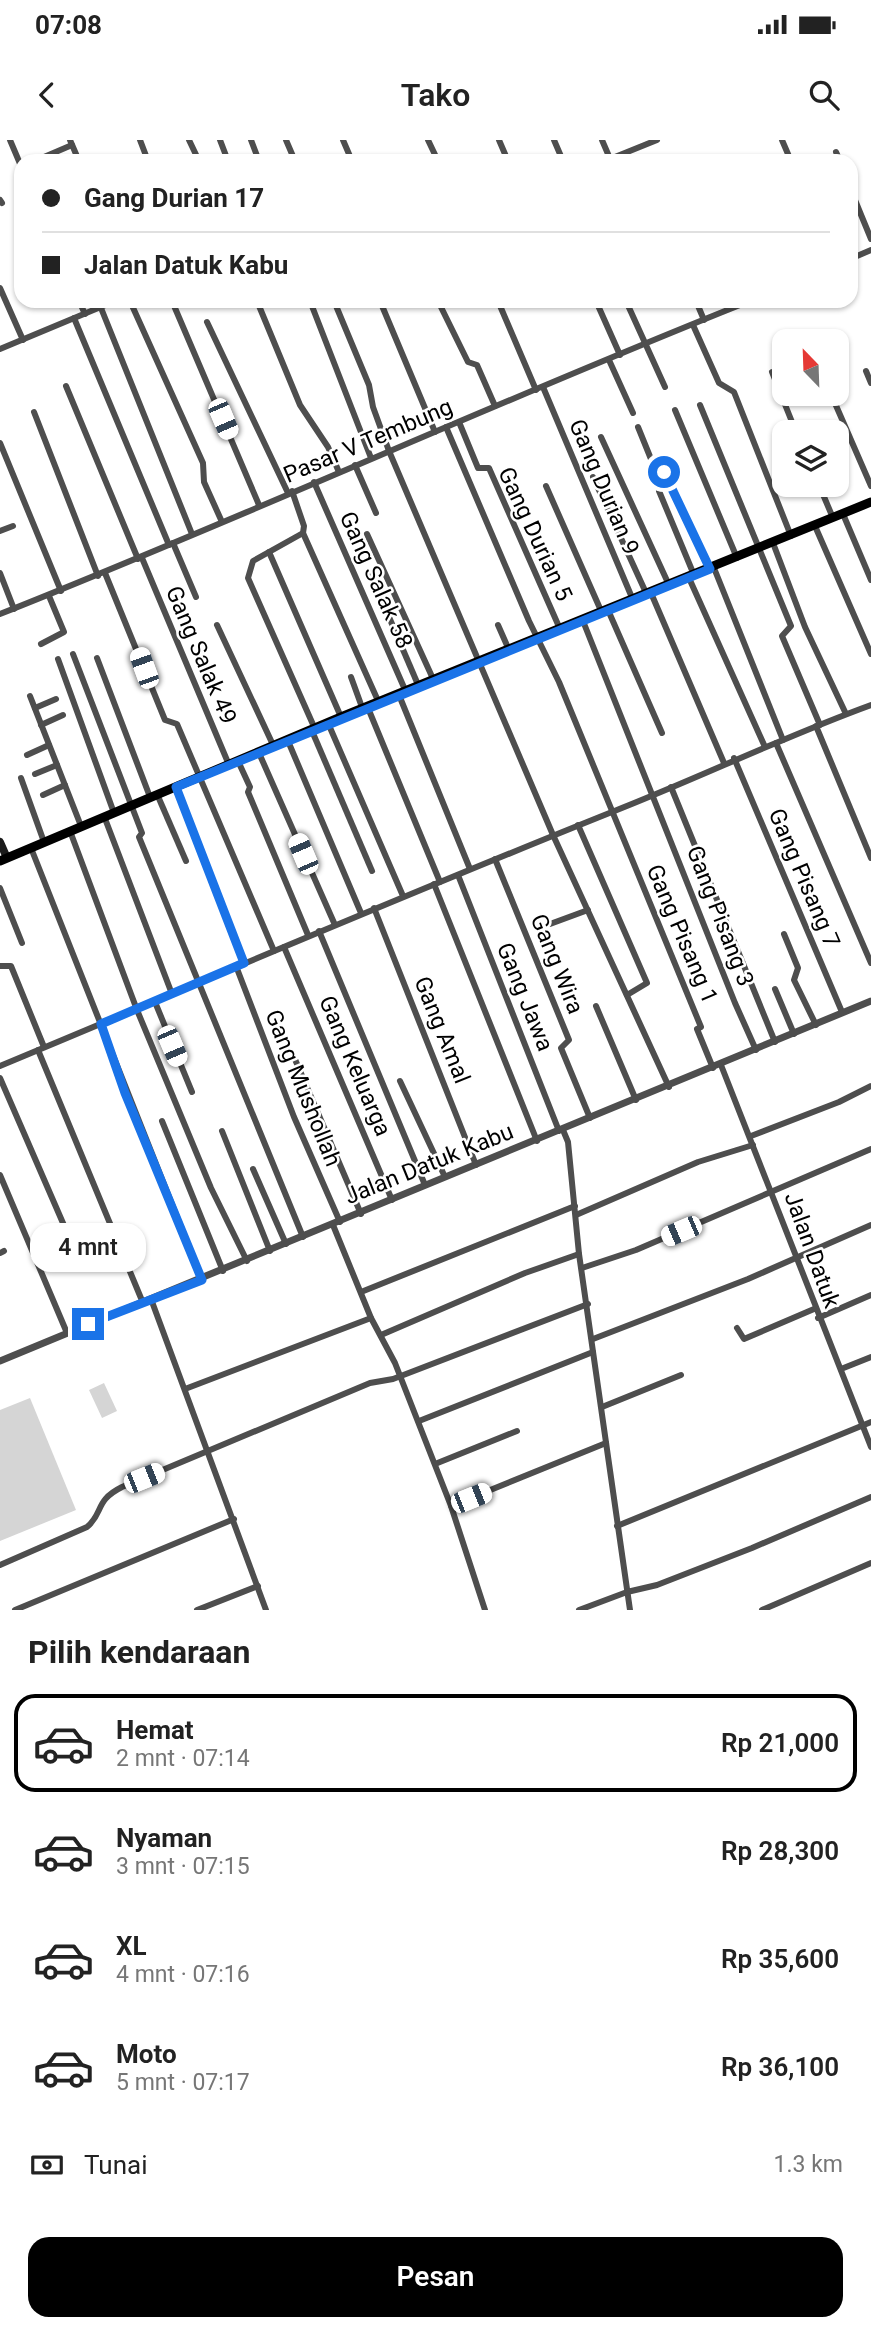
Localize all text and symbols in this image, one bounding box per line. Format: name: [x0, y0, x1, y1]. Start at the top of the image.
text: 07:08: [35, 10, 102, 40]
icon: back: [28, 76, 66, 114]
text: Tako: [401, 76, 470, 114]
icon: search: [805, 76, 843, 114]
text: Gang Durian 17: [84, 183, 264, 213]
text: Jalan Datuk Kabu: [84, 250, 288, 280]
north arrow: [772, 329, 849, 406]
map controls: [772, 329, 849, 497]
street label: Pasar V Tembung: [279, 393, 457, 489]
car: [206, 396, 241, 442]
street label: Gang Durian 9: [563, 415, 645, 559]
button: layers: [772, 420, 849, 497]
route start: [648, 456, 680, 488]
street label: Gang Durian 5: [492, 463, 578, 605]
street label: Gang Salak 58: [334, 507, 418, 653]
street label: Gang Salak 49: [160, 582, 242, 728]
car: [127, 645, 162, 691]
street label: Gang Pisang 7: [763, 804, 845, 952]
car: [286, 831, 321, 877]
street label: Gang Pisang 3: [681, 842, 759, 990]
street label: Gang Pisang 1: [641, 860, 723, 1008]
street label: Gang Wira: [525, 910, 589, 1018]
street label: Gang Jawa: [491, 939, 559, 1055]
street label: Gang Amal: [408, 973, 476, 1087]
street label: Gang Keluarga: [313, 992, 397, 1140]
street label: Gang Mushollah: [259, 1006, 347, 1170]
car: [155, 1023, 190, 1069]
street label: Jalan Datuk Kabu: [341, 1118, 517, 1210]
street label: Jalan Datuk: [779, 1188, 846, 1312]
car: [658, 1213, 705, 1249]
callout: 4 mnt: [30, 1222, 146, 1272]
text: 4 mnt: [58, 1234, 118, 1261]
route end: [72, 1308, 104, 1340]
car: [121, 1460, 168, 1496]
car: [448, 1480, 495, 1516]
text: Pilih kendaraan: [28, 1633, 250, 1671]
icon: car: [32, 1712, 95, 1775]
text: Hemat: [116, 1715, 194, 1745]
text: Rp 21,000: [721, 1728, 839, 1758]
text: 2 mnt · 07:14: [116, 1745, 250, 1772]
icon: car: [32, 1820, 95, 1883]
text: Nyaman: [116, 1823, 212, 1853]
text: Rp 28,300: [721, 1836, 839, 1866]
text: 3 mnt · 07:15: [116, 1853, 250, 1880]
icon: car: [32, 1928, 95, 1991]
text: XL: [116, 1931, 147, 1961]
text: Rp 35,600: [721, 1944, 839, 1974]
text: 4 mnt · 07:16: [116, 1961, 250, 1988]
icon: car: [32, 2036, 95, 2099]
text: Moto: [116, 2039, 177, 2069]
text: Rp 36,100: [721, 2052, 839, 2082]
text: 5 mnt · 07:17: [116, 2069, 250, 2096]
icon: cash: [28, 2146, 66, 2184]
text: Tunai: [84, 2150, 147, 2180]
text: 1.3 km: [774, 2151, 843, 2178]
button: Pesan: [28, 2237, 843, 2317]

